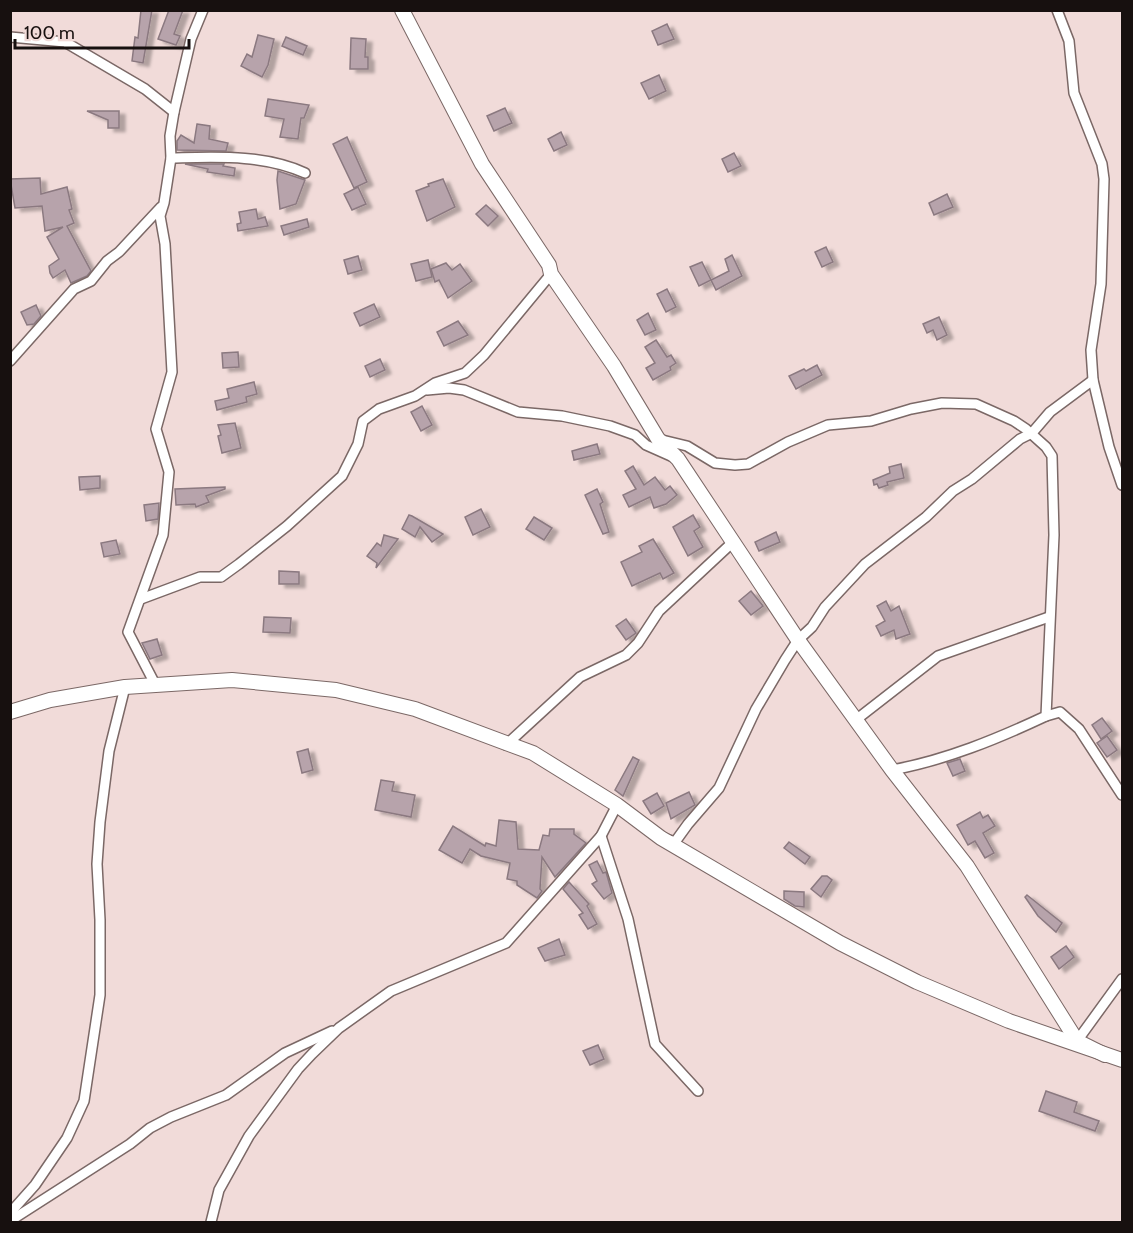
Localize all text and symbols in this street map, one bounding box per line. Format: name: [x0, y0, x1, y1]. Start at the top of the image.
scale bar: [15, 12, 189, 50]
text: 100 m: [24, 22, 75, 44]

